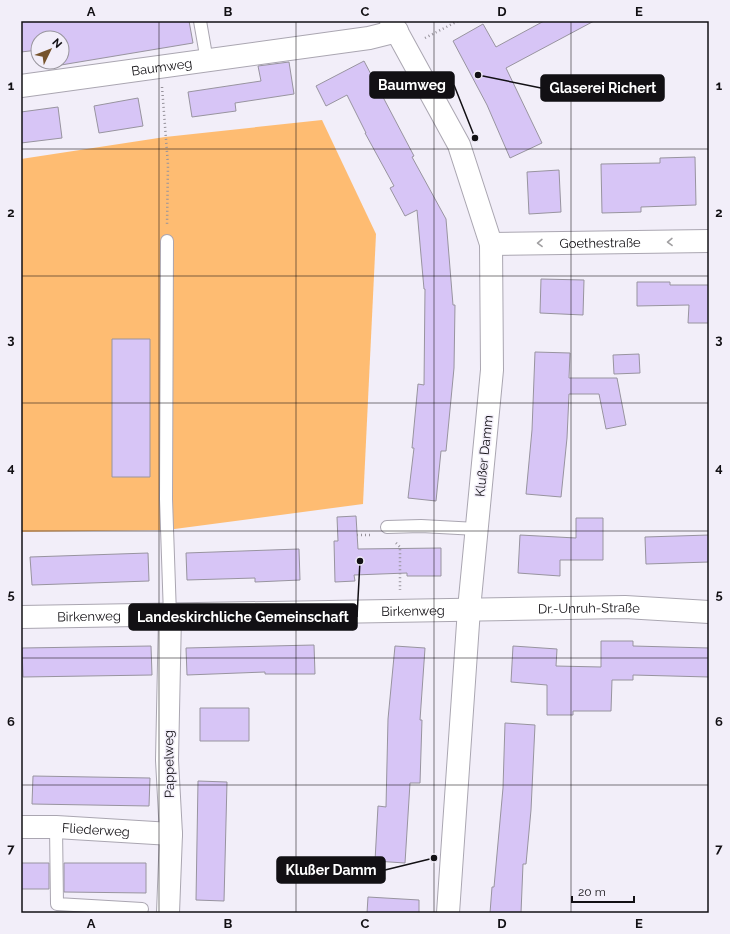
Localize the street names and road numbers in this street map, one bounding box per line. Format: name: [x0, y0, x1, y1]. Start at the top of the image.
street label: Baumweg: [130, 55, 193, 78]
street label: Goethestraße: [559, 234, 641, 251]
street label: Klußer Damm: [472, 414, 496, 498]
street label: Dr.-Unruh-Straße: [538, 599, 641, 616]
street label: Birkenweg: [381, 602, 445, 619]
street label: Birkenweg: [57, 608, 121, 624]
street label: Pappelweg: [161, 730, 177, 798]
street label: Fliederweg: [62, 820, 130, 839]

